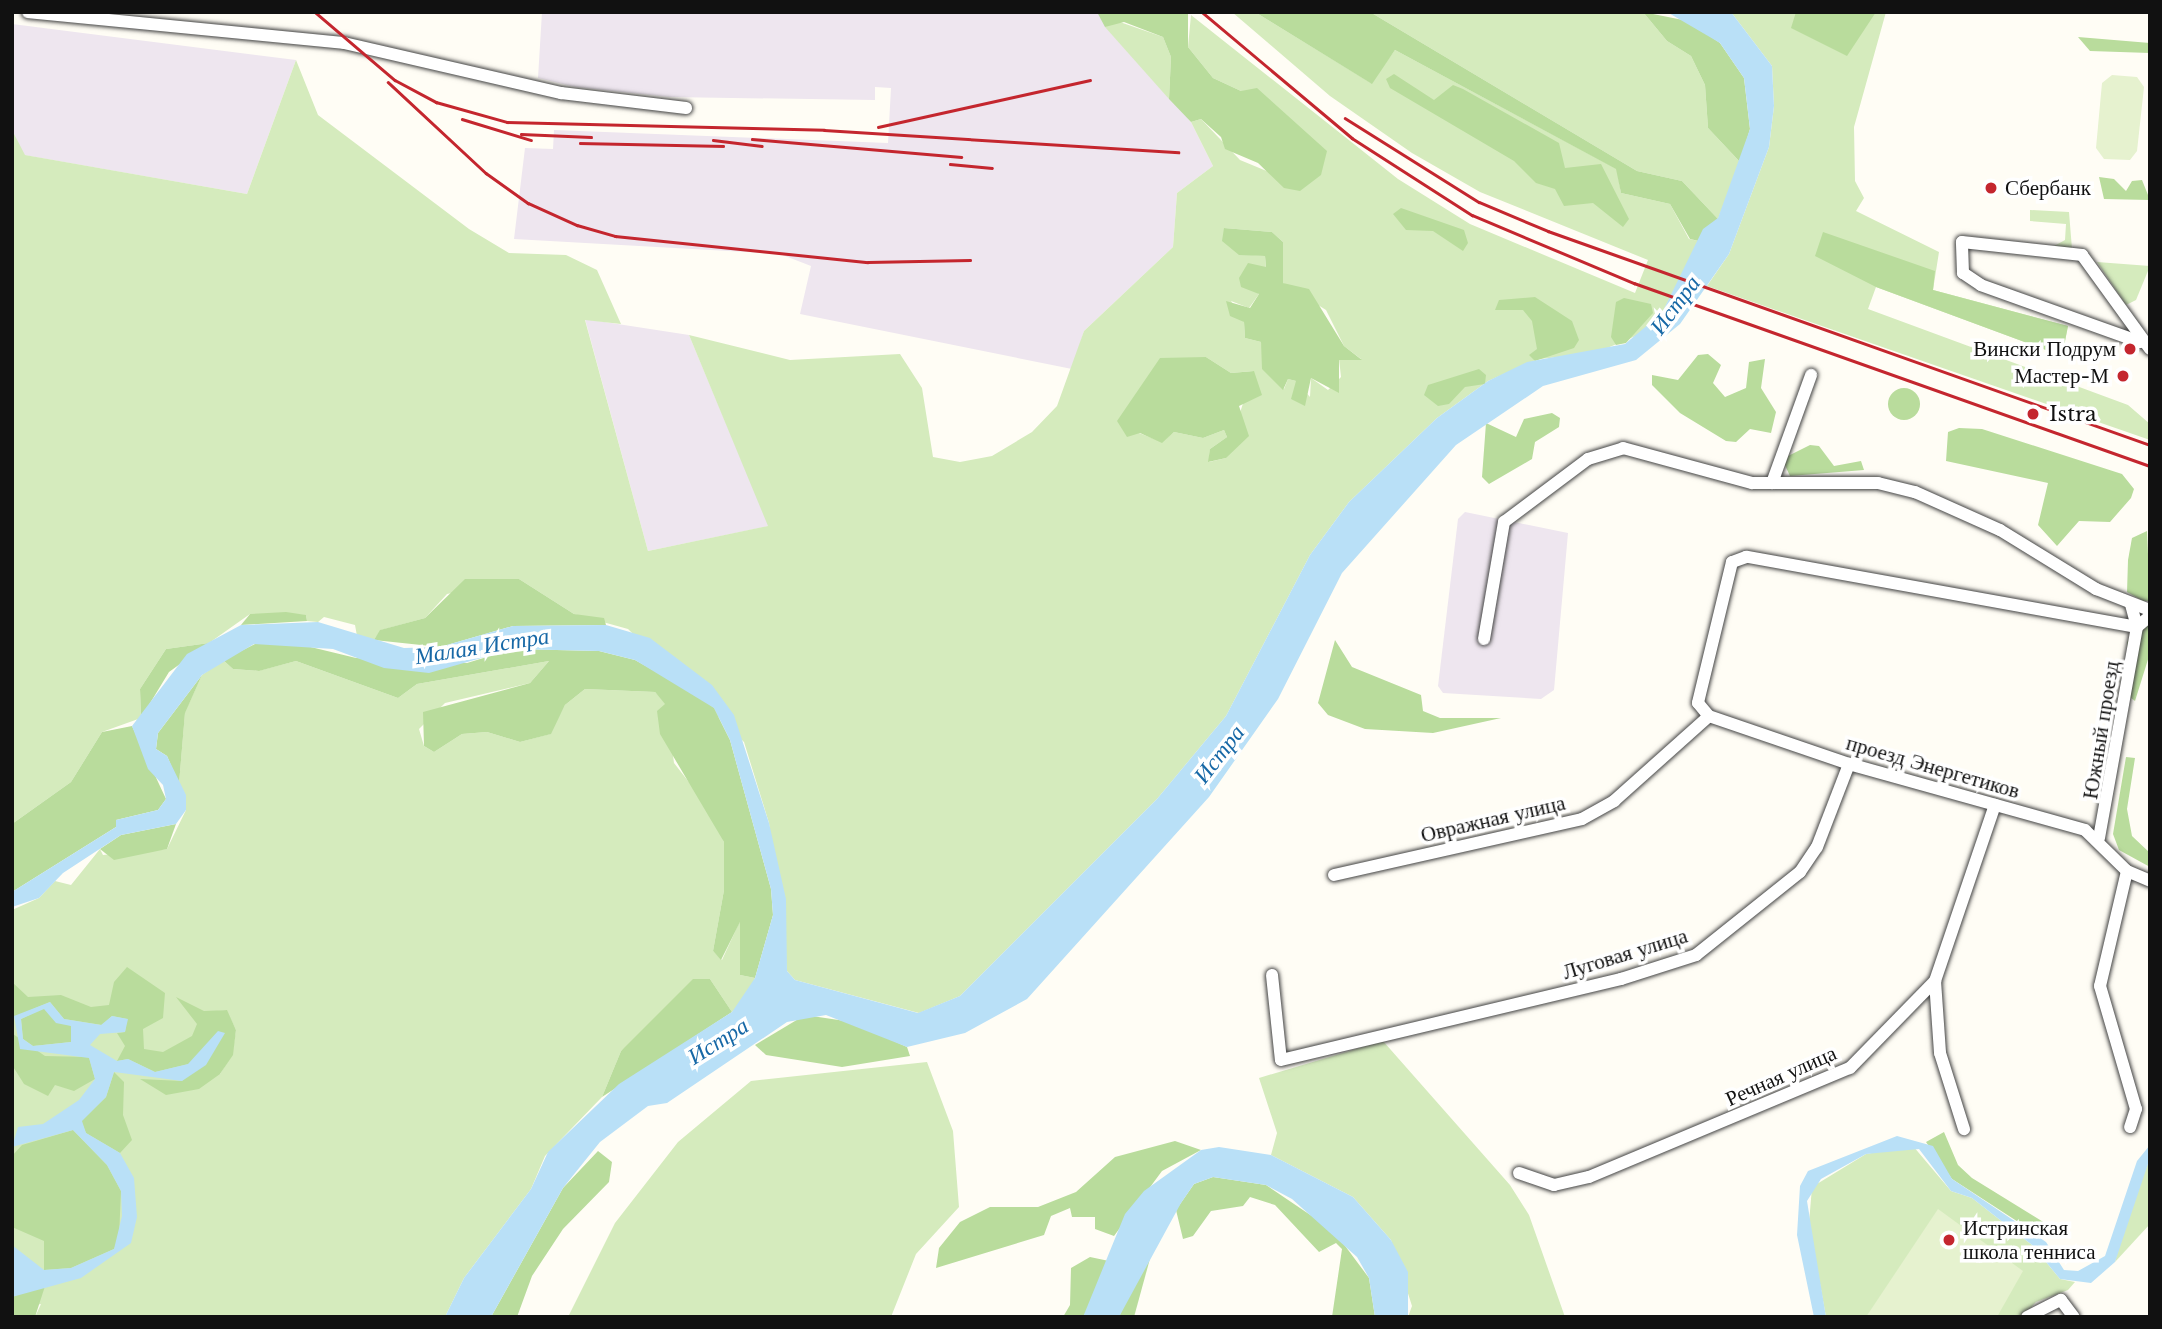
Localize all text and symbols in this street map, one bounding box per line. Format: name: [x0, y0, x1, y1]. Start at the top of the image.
place label: Сбербанк: [2005, 175, 2091, 201]
marker: Сбербанк: [1983, 180, 1999, 196]
water label: Истра: [1644, 270, 1706, 340]
place label: Вински Подрум: [1973, 336, 2116, 362]
marker: Вински Подрум: [2122, 341, 2138, 357]
place label: Мастер-М: [2014, 363, 2109, 389]
marker: Мастер-М: [2115, 368, 2131, 384]
place label: Istra: [2049, 401, 2097, 427]
marker: Istra: [2023, 404, 2043, 424]
water label: Малая Истра: [413, 622, 551, 670]
street label: Южный проезд: [2078, 659, 2124, 801]
water label: Истра: [1188, 719, 1250, 789]
street label: проезд Энергетиков: [1843, 730, 2023, 804]
street label: Овражная улица: [1418, 790, 1568, 848]
street label: Луговая улица: [1559, 923, 1691, 985]
water label: Истра: [683, 1012, 753, 1070]
street label: Речная улица: [1722, 1040, 1840, 1112]
place label: Истринская школа тенниса: [1963, 1215, 2095, 1265]
marker: Истринская школа тенниса: [1941, 1232, 1957, 1248]

